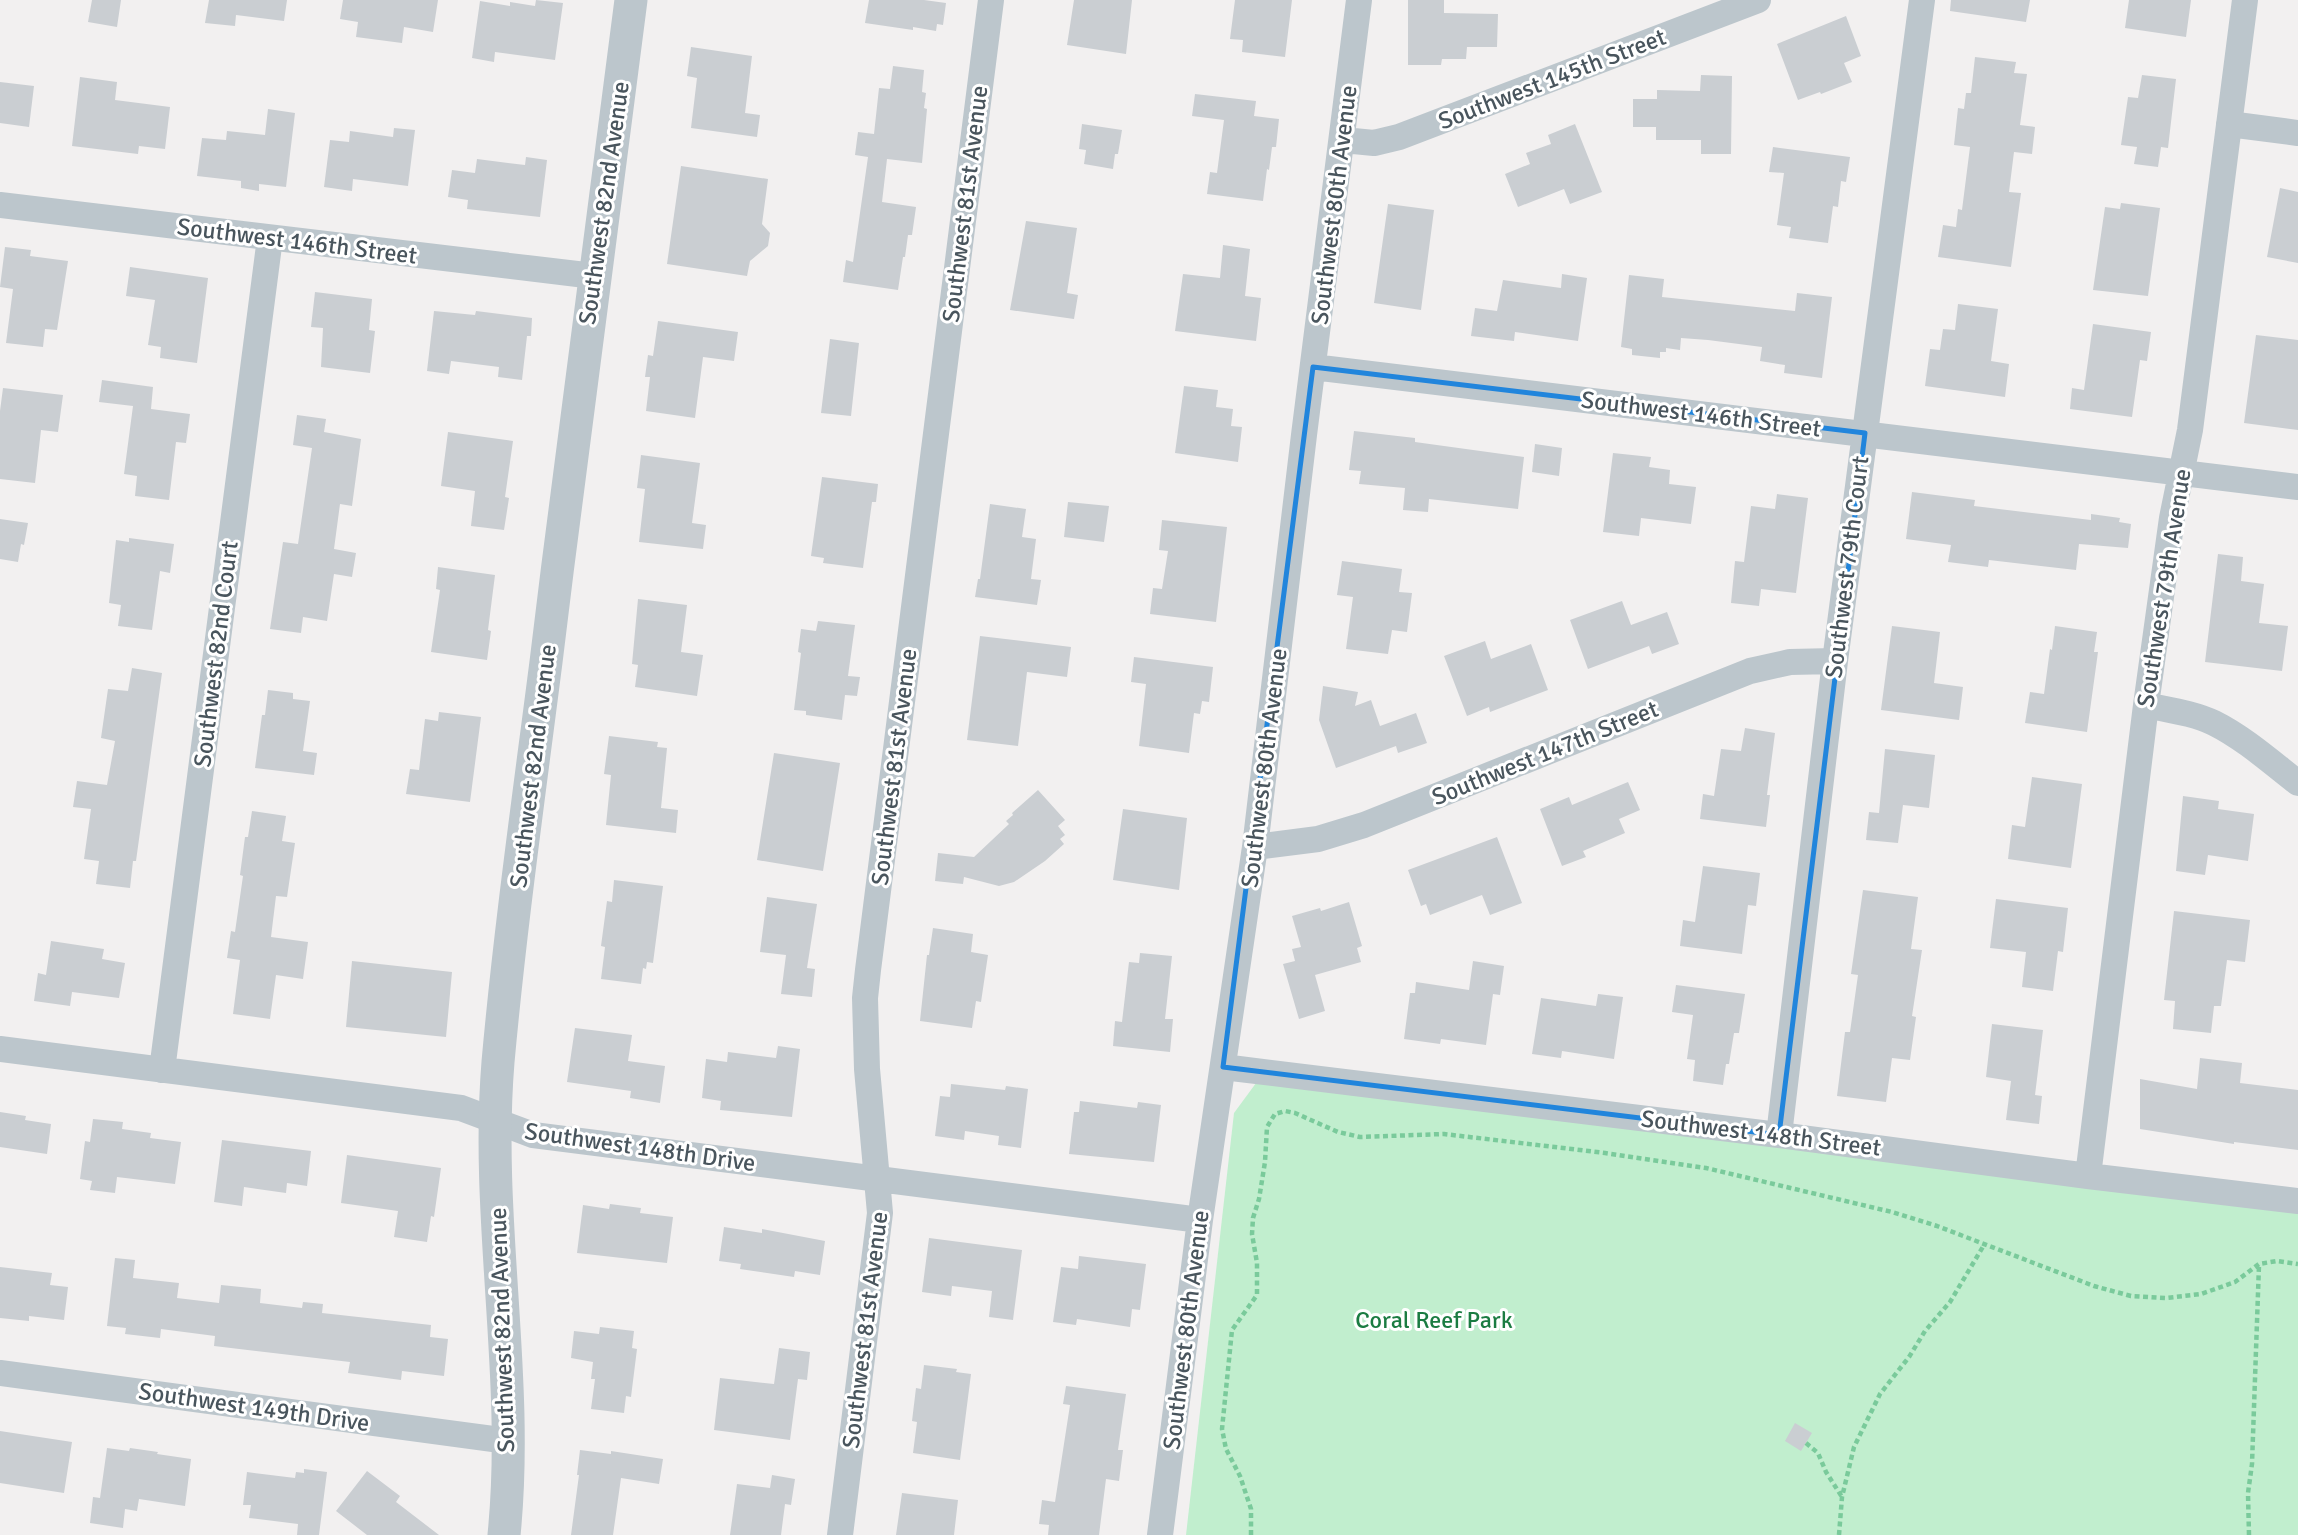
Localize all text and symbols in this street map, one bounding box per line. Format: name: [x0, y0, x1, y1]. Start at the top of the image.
street label: Southwest 145th Street: [1434, 22, 1670, 136]
street label: Southwest 82nd Avenue: [572, 79, 636, 327]
street label: Southwest 81st Avenue: [936, 84, 994, 324]
street label: Southwest 80th Avenue: [1304, 84, 1364, 326]
street label: Southwest 146th Street: [175, 211, 419, 271]
street label: Southwest 146th Street: [1579, 384, 1823, 444]
street label: Southwest 79th Court: [1818, 454, 1876, 680]
street label: Southwest 79th Avenue: [2130, 467, 2198, 709]
street label: Southwest 82nd Court: [187, 539, 245, 769]
street label: Southwest 82nd Avenue: [503, 642, 563, 890]
street label: Southwest 81st Avenue: [865, 647, 923, 887]
street label: Southwest 80th Avenue: [1234, 647, 1294, 889]
street label: Southwest 147th Street: [1427, 694, 1663, 812]
street label: Southwest 148th Street: [1639, 1103, 1883, 1163]
street label: Southwest 148th Drive: [523, 1116, 757, 1178]
street label: Southwest 82nd Avenue: [483, 1207, 521, 1453]
street label: Southwest 80th Avenue: [1156, 1209, 1216, 1451]
street label: Southwest 81st Avenue: [836, 1210, 894, 1450]
park label: Coral Reef Park: [1355, 1305, 1513, 1335]
street label: Southwest 149th Drive: [137, 1376, 371, 1438]

